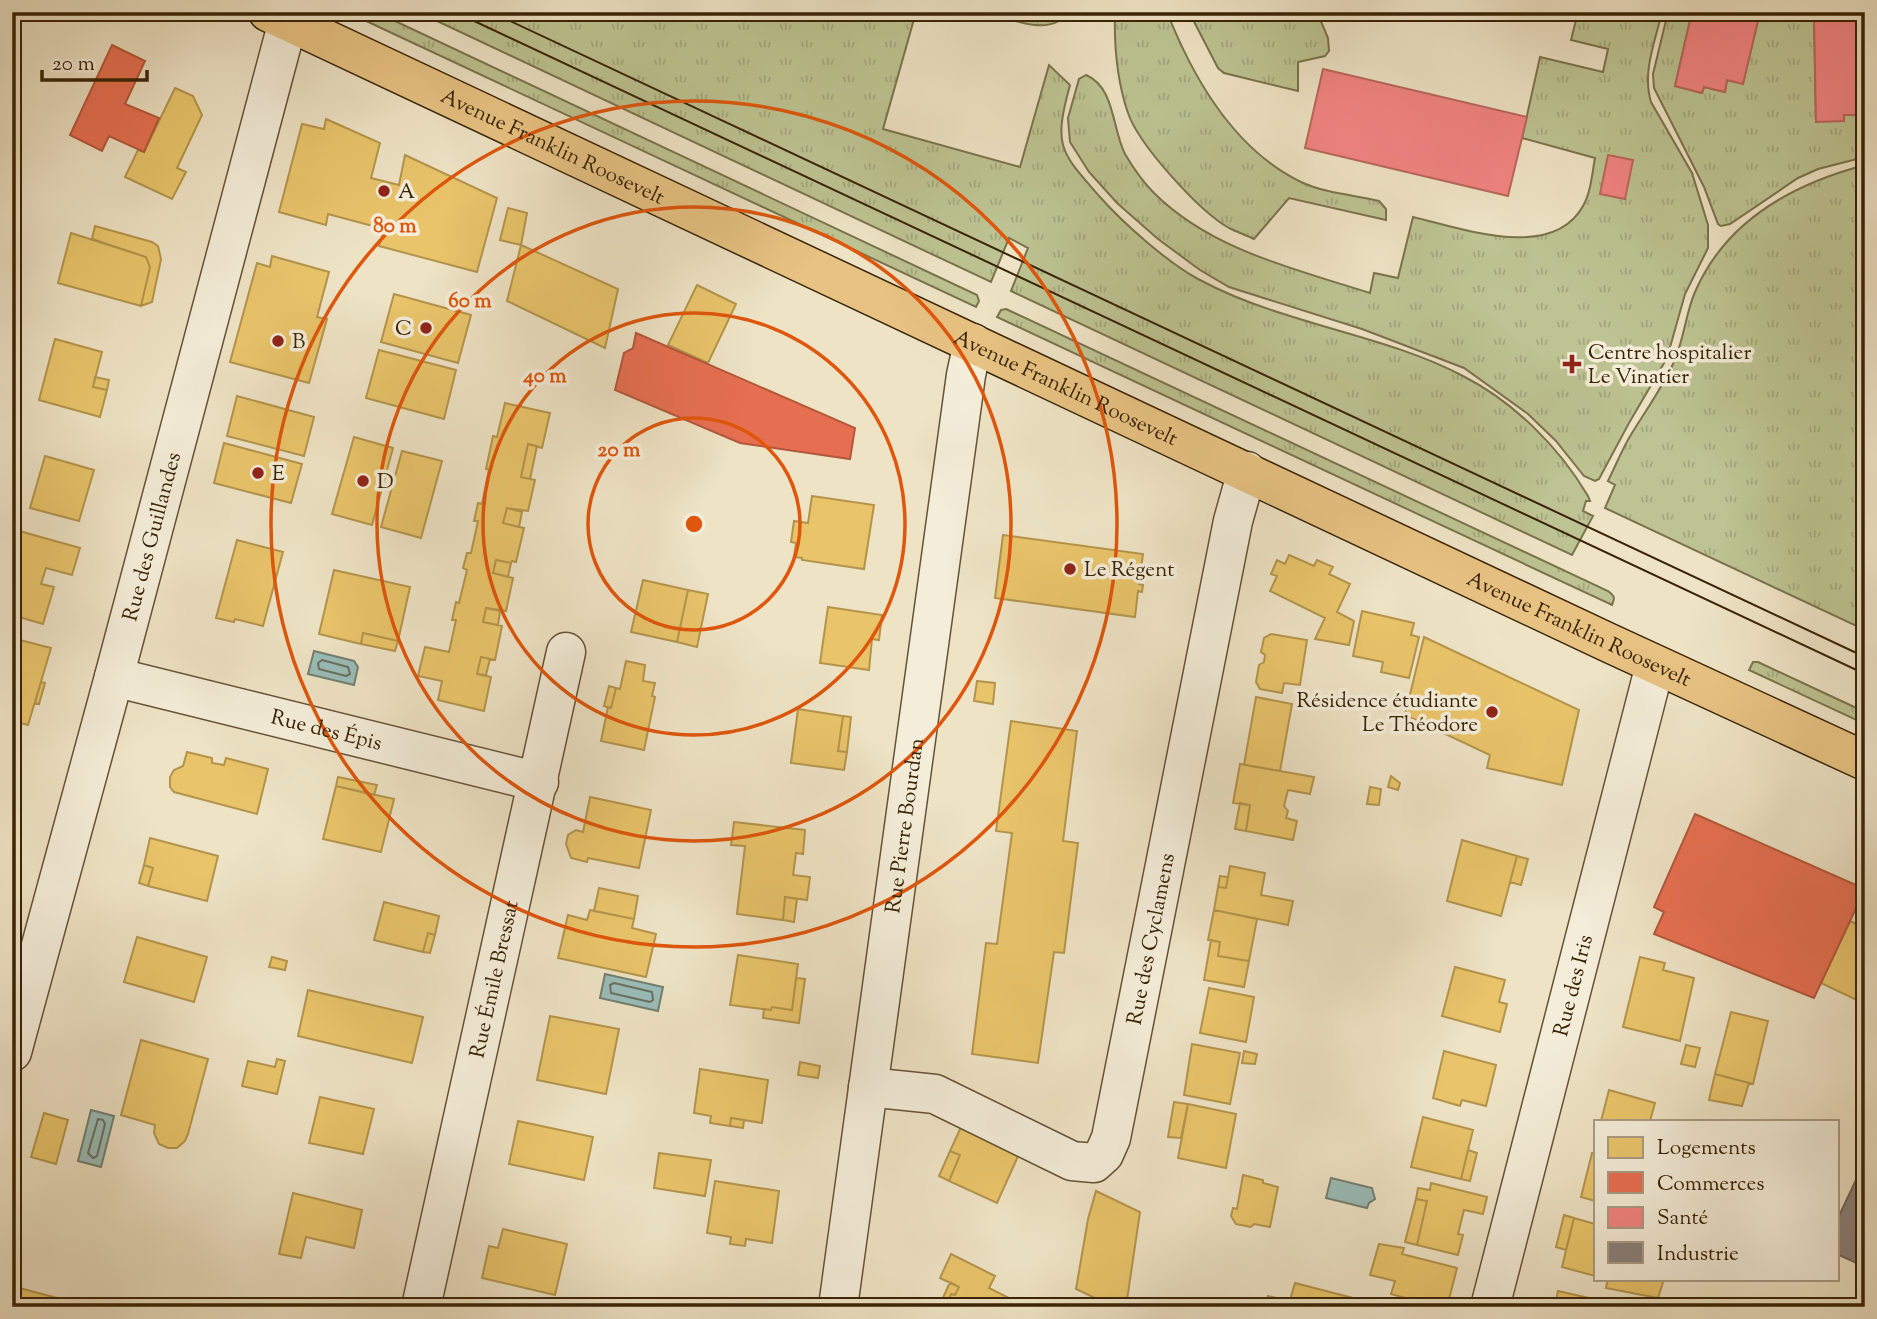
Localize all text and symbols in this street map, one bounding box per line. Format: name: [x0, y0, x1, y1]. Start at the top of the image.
scale bar: [42, 38, 147, 82]
text: 20 m: [52, 50, 95, 80]
street label: Avenue Franklin Roosevelt: [435, 82, 669, 213]
place label: A: [398, 178, 415, 208]
marker: A: [376, 183, 392, 199]
text: 80 m: [373, 212, 417, 242]
text: 60 m: [448, 287, 492, 317]
place label: C: [395, 315, 412, 345]
marker: C: [418, 320, 434, 336]
street label: Avenue Franklin Roosevelt: [948, 324, 1182, 455]
place label: B: [292, 328, 305, 358]
marker: B: [270, 333, 286, 349]
place label: Centre hospitalier Le Vinatier: [1588, 339, 1751, 393]
marker: Centre hospitalier Le Vinatier: [1562, 354, 1582, 374]
text: 40 m: [522, 362, 567, 392]
text: 20 m: [598, 436, 641, 466]
street label: Rue des Guillandes: [116, 449, 190, 625]
place label: E: [272, 460, 285, 490]
marker: E: [250, 465, 266, 481]
place label: D: [377, 468, 394, 498]
marker: D: [355, 473, 371, 489]
centre of rings: [682, 512, 706, 536]
place label: Le Régent: [1084, 556, 1175, 586]
marker: Le Régent: [1062, 561, 1078, 577]
street label: Avenue Franklin Roosevelt: [1461, 565, 1695, 696]
place label: Résidence étudiante Le Théodore: [1297, 687, 1478, 741]
street label: Rue des Épis: [267, 703, 385, 760]
marker: Résidence étudiante Le Théodore: [1484, 704, 1500, 720]
street label: Rue Pierre Bourdan: [879, 736, 933, 915]
street label: Rue des Cyclamens: [1121, 851, 1184, 1028]
street label: Rue Émile Bressat: [464, 898, 528, 1061]
street label: Rue des Iris: [1547, 932, 1602, 1040]
legend: [1594, 1120, 1839, 1280]
text: Logements: [1657, 1134, 1756, 1164]
text: Commerces: [1657, 1170, 1765, 1200]
text: Santé: [1657, 1204, 1708, 1234]
text: Industrie: [1657, 1240, 1739, 1270]

